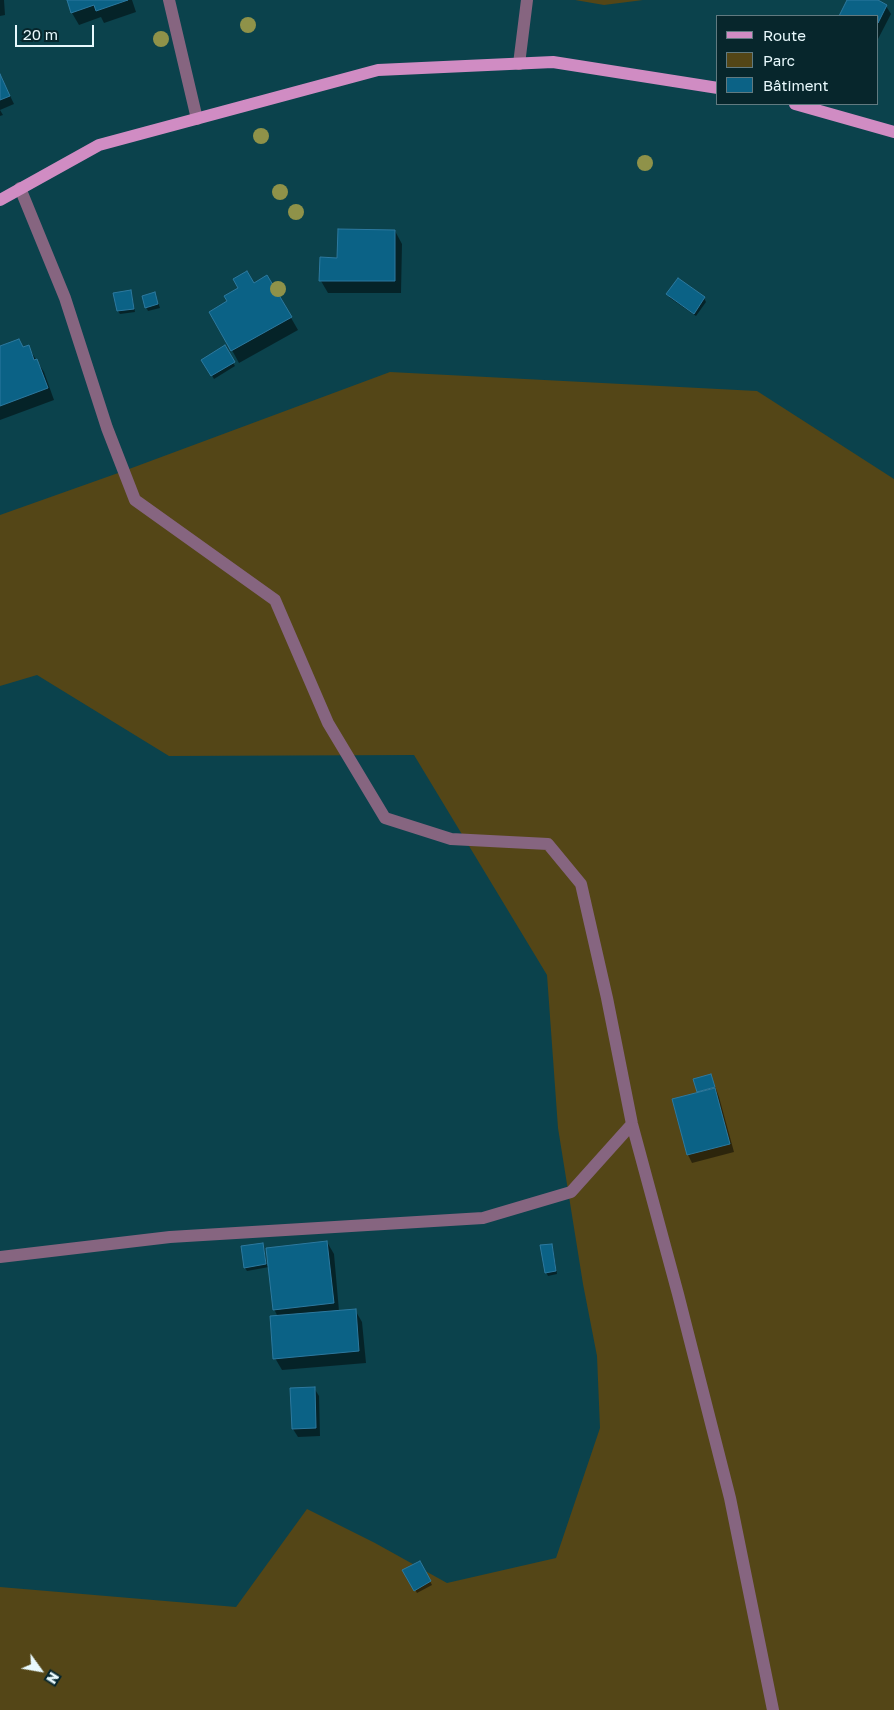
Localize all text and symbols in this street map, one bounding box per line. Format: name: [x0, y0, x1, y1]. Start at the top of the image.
scale bar: [18, 15, 96, 47]
legend: [716, 15, 879, 105]
text: 20 m: [23, 25, 58, 43]
text: Route: [763, 26, 806, 44]
text: Parc: [763, 51, 795, 69]
text: Bâtiment: [763, 76, 828, 94]
north arrow: [15, 1645, 65, 1695]
text: N: [43, 1669, 63, 1687]

